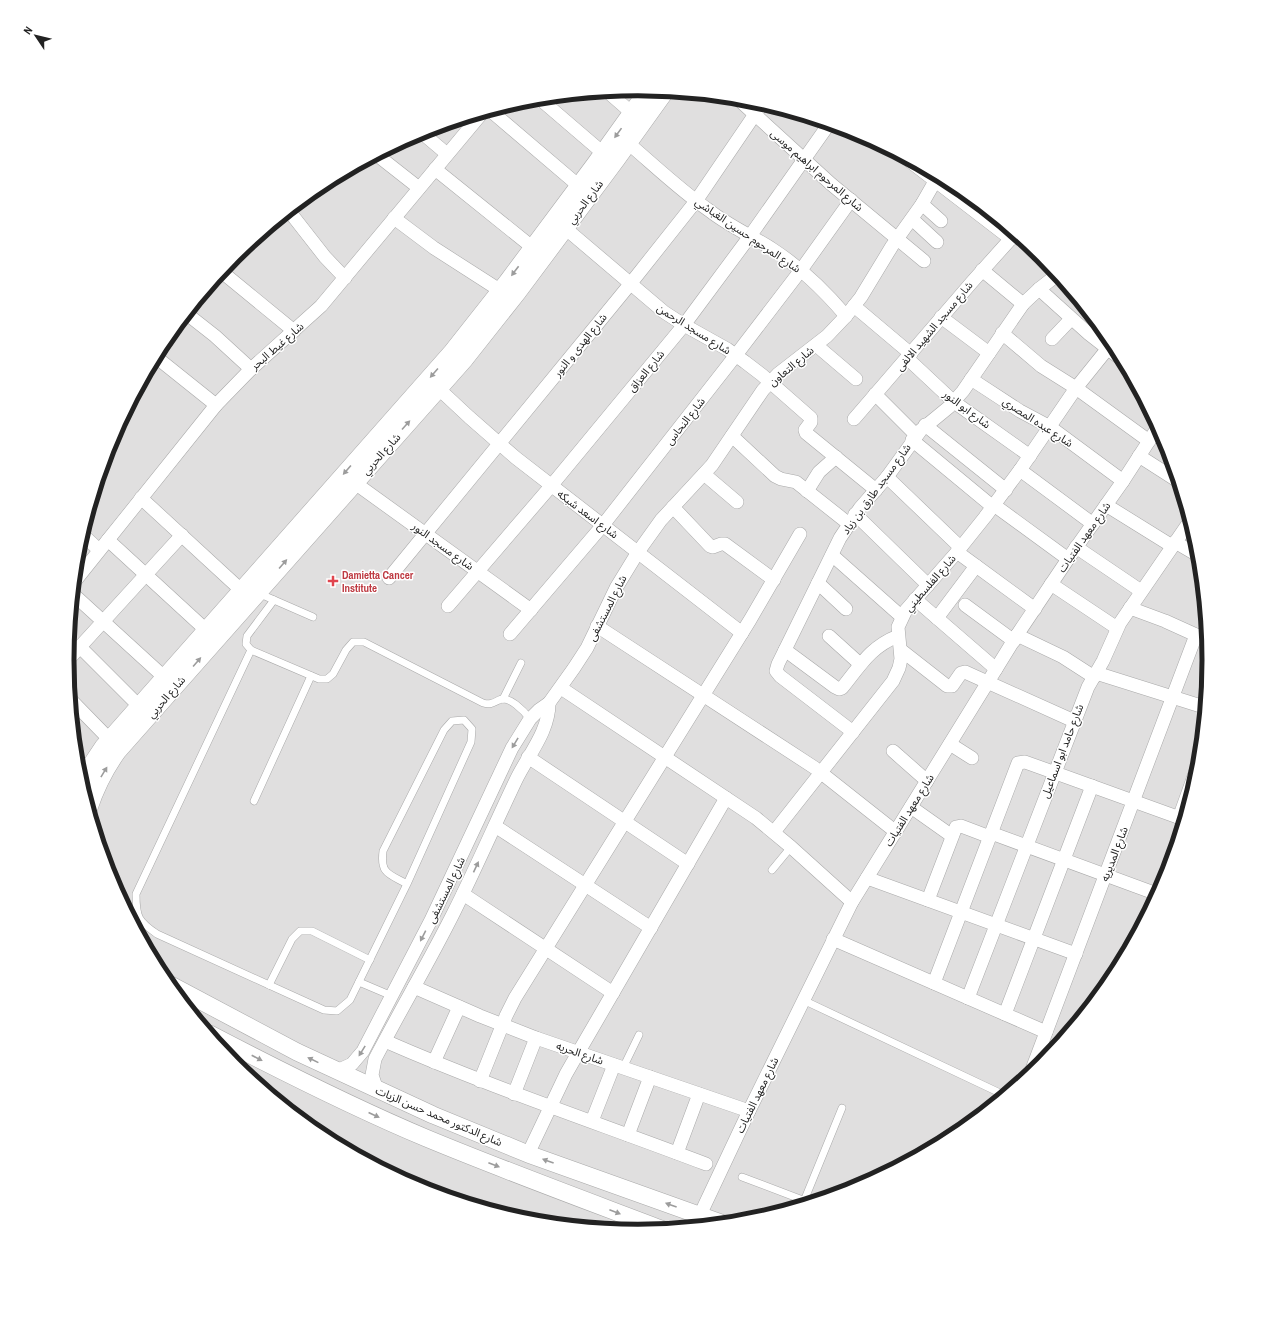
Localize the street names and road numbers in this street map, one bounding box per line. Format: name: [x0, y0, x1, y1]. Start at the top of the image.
street label: شارع المرحوم ابراهيم موسى: [766, 126, 867, 216]
street label: شارع الحربي: [564, 177, 608, 228]
street label: شارع المرحوم حسين الغباشي: [691, 194, 804, 278]
street label: شارع مسجد الشهيد الالفى: [892, 278, 977, 374]
street label: شارع مسجد الرحمن: [654, 301, 734, 358]
street label: شارع الهدى و النور: [550, 310, 611, 381]
street label: شارع غيط البحر: [247, 319, 307, 374]
street label: شارع التعاون: [765, 343, 817, 390]
street label: شارع العزاق: [625, 347, 668, 396]
street label: شارع ابو النور: [939, 386, 994, 432]
street label: شارع النحاس: [662, 394, 709, 448]
street label: شارع عبده المصري: [999, 394, 1076, 452]
street label: شارع الحربي: [359, 430, 406, 480]
street label: شارع مسجد طارق بن زياد: [838, 441, 915, 538]
street label: شارع اسعد شبكه: [554, 487, 622, 542]
street label: شارع معهد الفتيات: [1055, 499, 1114, 575]
street label: شارع مسجد النور: [408, 518, 477, 574]
street label: شارع الفلسطيني: [901, 551, 961, 616]
street label: شارع المستشفى: [584, 572, 631, 644]
street label: شارع الحربي: [144, 673, 190, 723]
street label: شارع حامد ابو اسماعيل: [1038, 702, 1087, 800]
street label: شارع معهد الفتيات: [881, 771, 938, 849]
street label: شارع المديريه: [1097, 824, 1132, 884]
street label: شارع المستشفى: [424, 854, 469, 926]
street label: شارع الحريه: [554, 1038, 606, 1069]
street label: شارع معهد الفتيات: [733, 1054, 782, 1136]
street label: شارع الدكتور محمد حسن الزيات: [373, 1083, 505, 1150]

